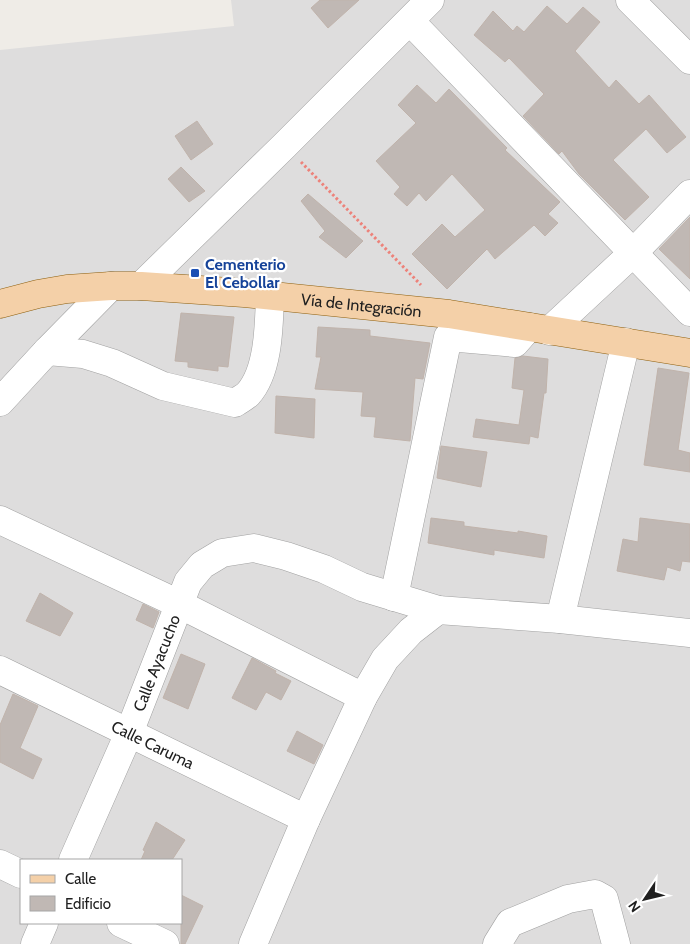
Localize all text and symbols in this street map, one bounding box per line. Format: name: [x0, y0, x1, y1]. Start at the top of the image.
place label: Cementerio El Cebollar: [205, 255, 286, 292]
marker: Cementerio El Cebollar: [189, 267, 201, 279]
street label: Vía de Integración: [300, 290, 423, 321]
street label: Calle Ayacucho: [129, 612, 184, 714]
street label: Calle Caruma: [108, 717, 197, 773]
legend: [20, 859, 182, 924]
text: Calle: [65, 870, 96, 888]
north arrow: [620, 874, 670, 924]
text: Edificio: [65, 895, 111, 913]
text: N: [624, 897, 645, 916]

